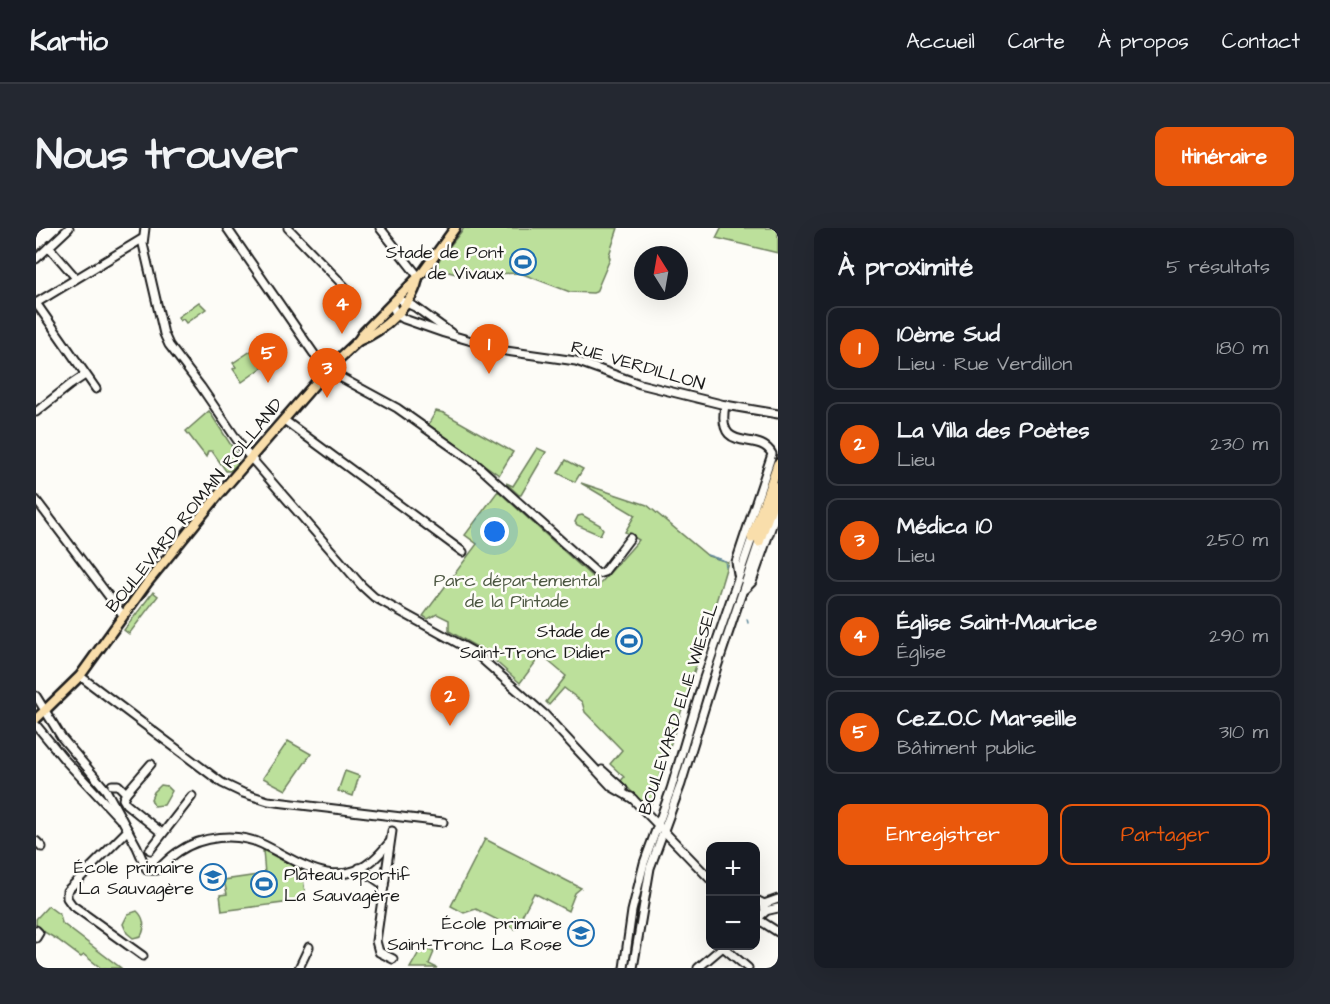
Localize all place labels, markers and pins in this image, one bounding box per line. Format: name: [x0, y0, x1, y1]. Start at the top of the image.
place label: Stade de Pont de Vivaux: [386, 240, 505, 286]
sports icon: Stade de Pont de Vivaux: [508, 247, 538, 277]
pin: 4: [322, 285, 362, 334]
pin: 1: [470, 324, 508, 374]
pin: 5: [248, 334, 288, 383]
pin: 3: [308, 348, 346, 398]
place label: Stade de Saint-Tronc Didier: [460, 619, 610, 665]
sports icon: Stade de Saint-Tronc Didier: [614, 626, 644, 656]
pin: 2: [430, 676, 470, 726]
place label: École primaire La Sauvagère: [74, 855, 194, 902]
school or university icon: École primaire La Sauvagère: [198, 862, 228, 892]
place label: Plateau sportif La Sauvagère: [284, 862, 410, 909]
sports icon: Plateau sportif La Sauvagère: [249, 869, 279, 899]
place label: École primaire Saint-Tronc La Rose: [387, 911, 562, 957]
school or university icon: École primaire Saint-Tronc La Rose: [566, 918, 596, 948]

